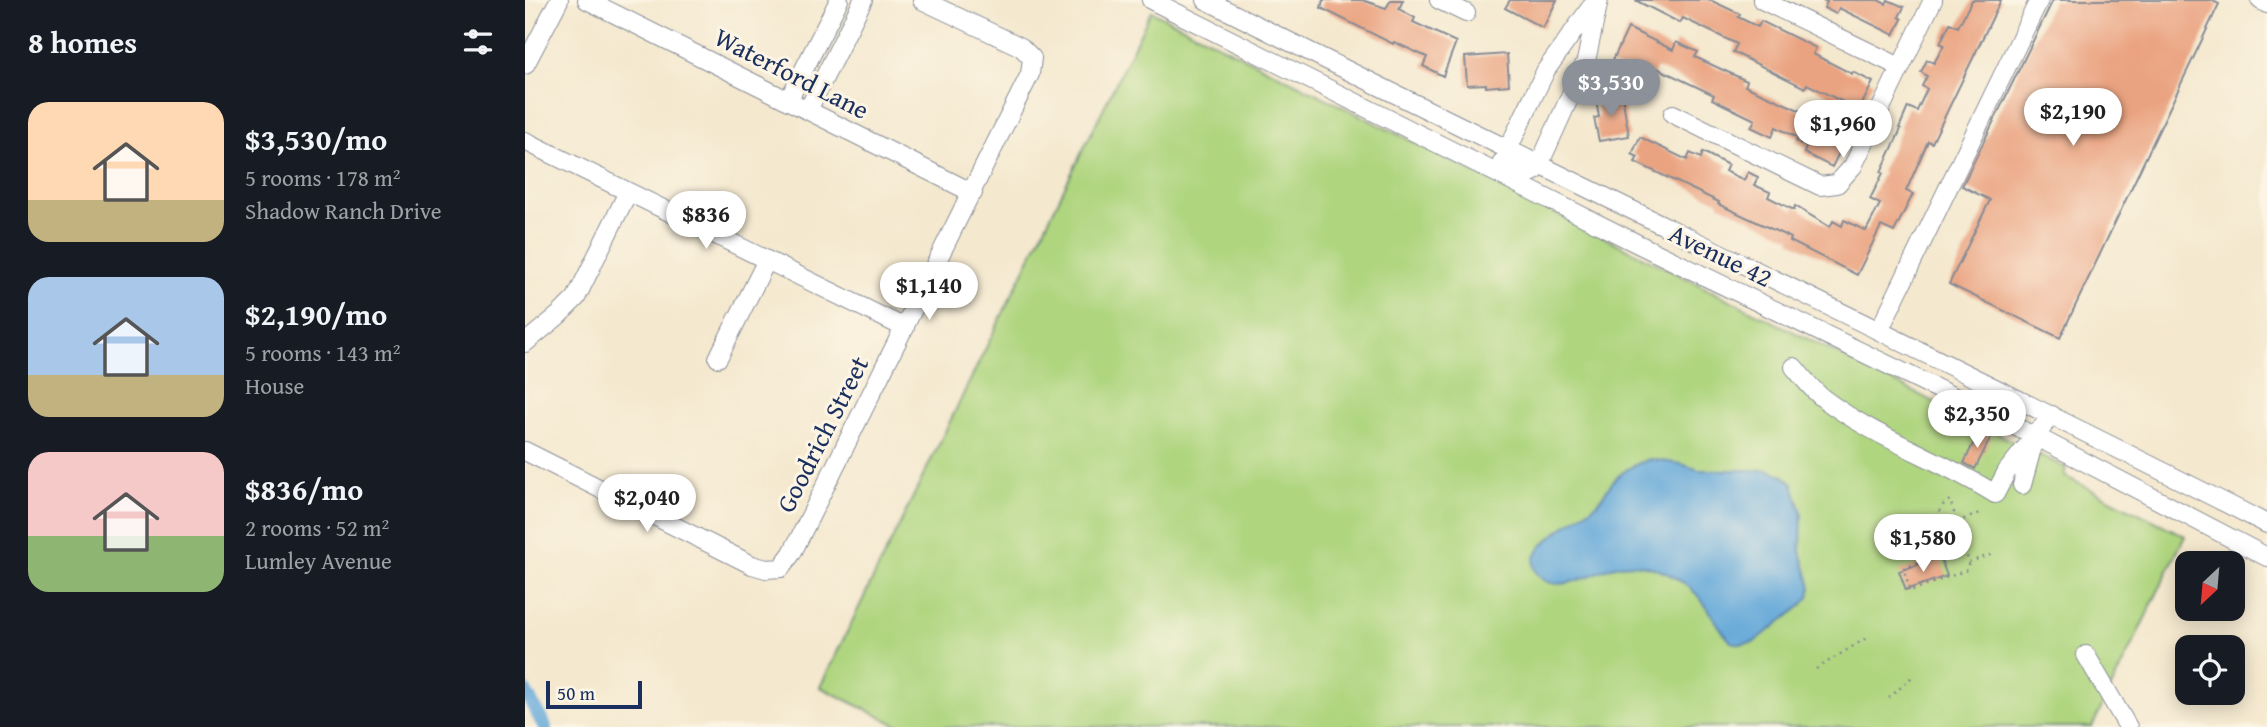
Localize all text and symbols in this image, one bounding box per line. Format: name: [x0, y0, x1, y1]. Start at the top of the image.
street label: Waterford Lane: [708, 17, 876, 129]
text: 8 homes: [28, 20, 137, 64]
icon: filters: [459, 23, 497, 61]
pin: $3,530: [1554, 60, 1668, 119]
text: $3,530: [1578, 65, 1644, 98]
pin: $2,190: [2016, 88, 2130, 148]
text: $2,190: [2040, 94, 2106, 127]
pin: $1,960: [1786, 100, 1900, 160]
text: $1,960: [1810, 106, 1876, 139]
text: $3,530/mo: [245, 117, 387, 161]
icon: home: [84, 130, 168, 214]
text: 5 rooms · 178 m²: [245, 161, 400, 194]
pin: $836: [665, 191, 747, 251]
text: Shadow Ranch Drive: [245, 194, 442, 227]
text: $836: [682, 197, 730, 230]
street label: Avenue 42: [1663, 213, 1779, 297]
pin: $1,140: [872, 262, 986, 322]
text: $1,140: [896, 268, 962, 301]
text: $2,190/mo: [245, 292, 387, 336]
icon: home: [84, 305, 168, 389]
text: 5 rooms · 143 m²: [245, 336, 400, 369]
street label: Goodrich Street: [766, 349, 878, 519]
text: House: [245, 369, 304, 402]
pin: $2,350: [1920, 391, 2034, 450]
text: $2,350: [1944, 396, 2010, 429]
text: $836/mo: [245, 467, 363, 511]
pin: $2,040: [590, 475, 704, 534]
icon: home: [84, 480, 168, 564]
text: $2,040: [614, 480, 680, 513]
text: 2 rooms · 52 m²: [245, 511, 389, 544]
pin: $1,580: [1866, 514, 1980, 574]
text: $1,580: [1890, 520, 1956, 553]
text: Lumley Avenue: [245, 544, 392, 577]
north arrow: [2175, 551, 2245, 621]
map controls: [2175, 551, 2245, 705]
button: locate: [2175, 635, 2245, 705]
scale bar: [546, 678, 642, 710]
text: 50 m: [557, 679, 595, 707]

